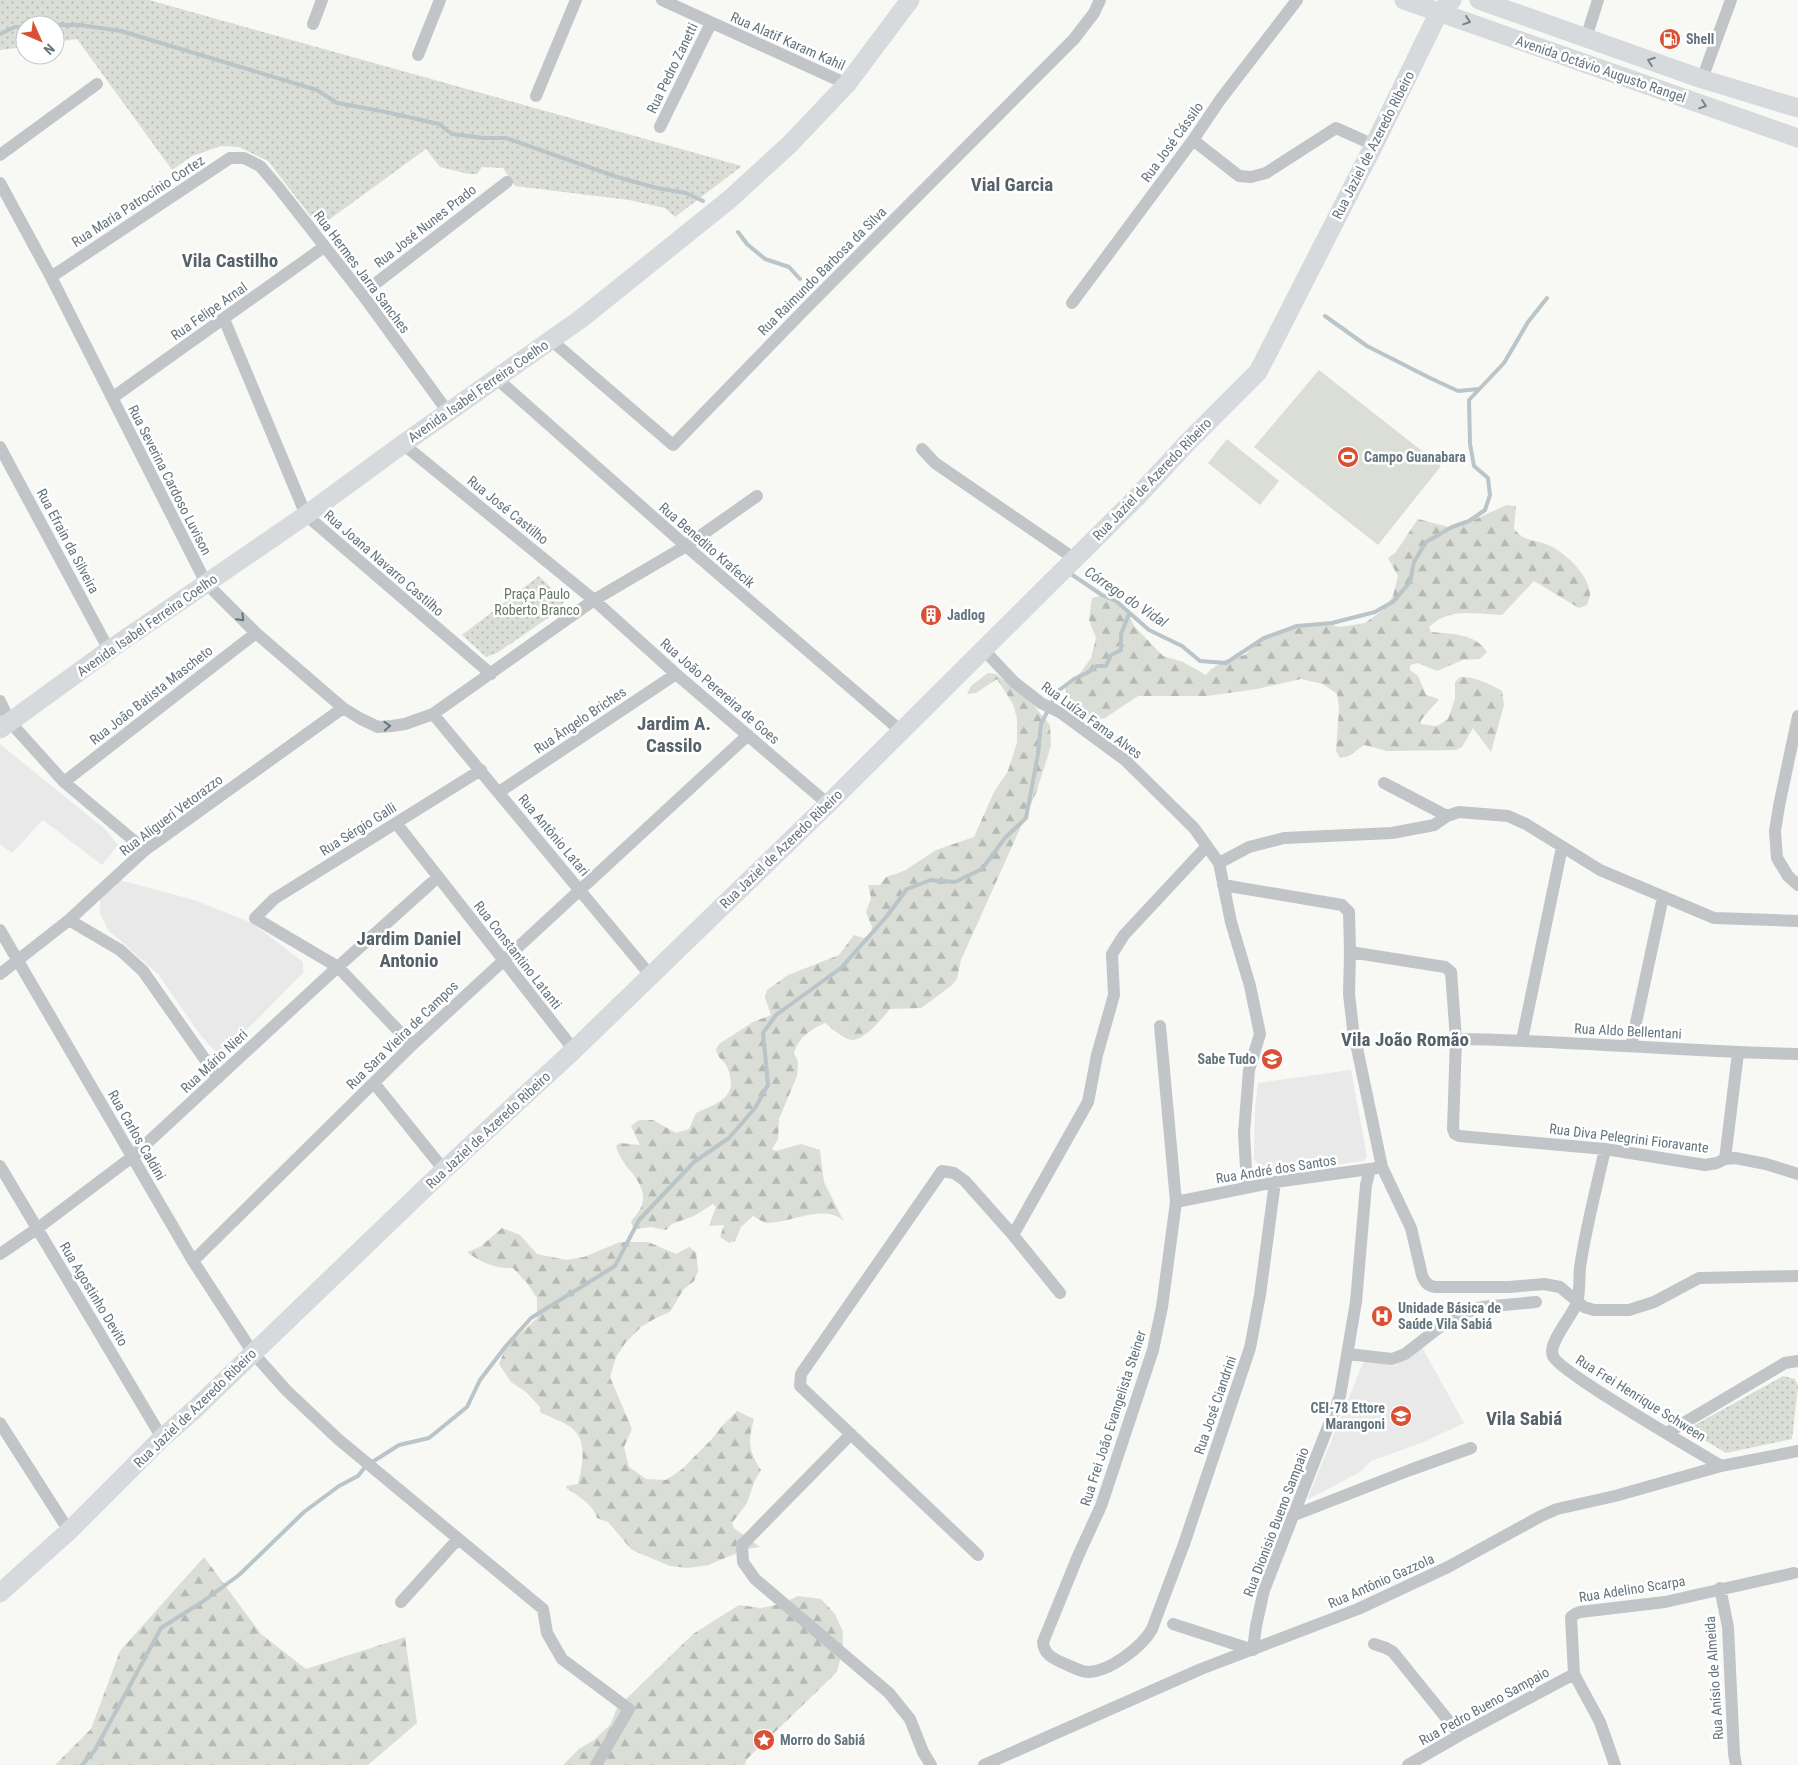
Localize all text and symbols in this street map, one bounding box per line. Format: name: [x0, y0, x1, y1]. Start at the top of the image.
street label: Rua Alatif Karam Kahil: [728, 9, 848, 73]
north arrow: [15, 15, 65, 65]
one-way arrow: [1462, 15, 1471, 25]
street label: Rua Pedro Zanetti: [643, 20, 701, 116]
fuel station icon: Shell: [1658, 27, 1682, 51]
place label: Shell: [1686, 31, 1714, 47]
street label: Avenida Octávio Augusto Rangel: [1514, 32, 1688, 106]
text: N: [41, 41, 58, 58]
one-way arrow: [1648, 57, 1656, 67]
street label: Rua Jaziel de Azeredo Ribeiro: [1329, 68, 1417, 222]
street label: Rua José Cássilo: [1138, 99, 1206, 185]
one-way arrow: [1698, 99, 1706, 109]
street label: Rua Maria Patrocínio Cortez: [69, 152, 207, 250]
district label: Vial Garcia: [971, 173, 1053, 196]
street label: Rua José Nunes Prado: [371, 181, 479, 271]
street label: Rua Raimundo Barbosa da Silva: [755, 204, 889, 338]
street label: Rua Hermes Jarra Sanches: [311, 208, 413, 336]
district label: Vila Castilho: [182, 249, 278, 272]
street label: Rua Felipe Arnal: [168, 279, 250, 343]
street label: Avenida Isabel Ferreira Coelho: [405, 336, 551, 446]
street label: Rua Severina Cardoso Luvison: [125, 402, 215, 558]
street label: Rua Jaziel de Azeredo Ribeiro: [1089, 415, 1215, 543]
sports icon: Campo Guanabara: [1336, 445, 1360, 469]
place label: Campo Guanabara: [1364, 449, 1466, 465]
street label: Rua José Castilho: [464, 472, 552, 548]
street label: Rua Efrain da Silveira: [34, 486, 102, 596]
street label: Rua Benedito Krafecik: [656, 499, 759, 591]
street label: Rua Joana Navarro Castilho: [321, 507, 447, 619]
water label: Córrego do Vidal: [1081, 563, 1171, 632]
street label: Avenida Isabel Ferreira Coelho: [74, 570, 220, 680]
park label: Praça Paulo Roberto Branco: [494, 586, 580, 618]
building icon: Jadlog: [919, 603, 943, 627]
place label: Jadlog: [947, 607, 985, 623]
one-way arrow: [235, 612, 244, 621]
street label: Rua João Perereira de Goes: [657, 635, 783, 747]
street label: Rua João Batista Mascheto: [86, 642, 216, 748]
street label: Rua Luíza Fama Alves: [1039, 678, 1145, 762]
street label: Rua Ângelo Briches: [531, 683, 629, 757]
district label: Jardim A. Cassilo: [637, 712, 711, 757]
one-way arrow: [383, 721, 391, 732]
street label: Rua Aligueri Vetorazzo: [116, 771, 226, 859]
street label: Rua Jaziel de Azeredo Ribeiro: [717, 786, 845, 912]
street label: Rua Antônio Latari: [515, 791, 593, 879]
street label: Rua Sérgio Galli: [317, 799, 399, 859]
street label: Rua Constantino Latanti: [471, 898, 565, 1012]
district label: Jardim Daniel Antonio: [357, 927, 461, 972]
street label: Rua Sara Vieira de Campos: [343, 978, 461, 1092]
street label: Rua Aldo Bellentani: [1574, 1020, 1682, 1042]
street label: Rua Mário Nieri: [177, 1026, 251, 1096]
district label: Vila João Romão: [1341, 1028, 1469, 1051]
school or university icon: Sabe Tudo: [1260, 1047, 1284, 1071]
place label: Sabe Tudo: [1197, 1051, 1256, 1067]
street label: Rua Jaziel de Azeredo Ribeiro: [423, 1068, 553, 1192]
street label: Rua Carlos Caldini: [105, 1087, 169, 1183]
street label: Rua Diva Pelegrini Fioravante: [1548, 1120, 1710, 1156]
street label: Rua André dos Santos: [1215, 1152, 1337, 1186]
street label: Rua Agostinho Devito: [57, 1239, 131, 1349]
place label: Unidade Básica de Saúde Vila Sabiá: [1398, 1300, 1501, 1332]
hospital icon: Unidade Básica de Saúde Vila Sabiá: [1370, 1304, 1394, 1328]
street label: Rua Frei João Evangelista Steiner: [1077, 1328, 1149, 1508]
street label: Rua Jaziel de Azeredo Ribeiro: [131, 1345, 259, 1471]
street label: Rua Frei Henrique Schween: [1573, 1351, 1709, 1445]
street label: Rua José Ciandrini: [1191, 1354, 1239, 1456]
place label: CEI-78 Ettore Marangoni: [1311, 1400, 1385, 1432]
school or university icon: CEI-78 Ettore Marangoni: [1389, 1404, 1413, 1428]
district label: Vila Sabiá: [1486, 1407, 1562, 1430]
street label: Rua Dionisio Bueno Sampaio: [1240, 1445, 1312, 1599]
street label: Rua Antônio Gazzola: [1326, 1550, 1436, 1612]
street label: Rua Adelino Scarpa: [1578, 1573, 1686, 1605]
street label: Rua Anísio de Almeida: [1702, 1616, 1726, 1740]
street label: Rua Pedro Bueno Sampaio: [1416, 1664, 1552, 1748]
place icon: Morro do Sabiá: [752, 1728, 776, 1752]
place label: Morro do Sabiá: [780, 1732, 866, 1748]

